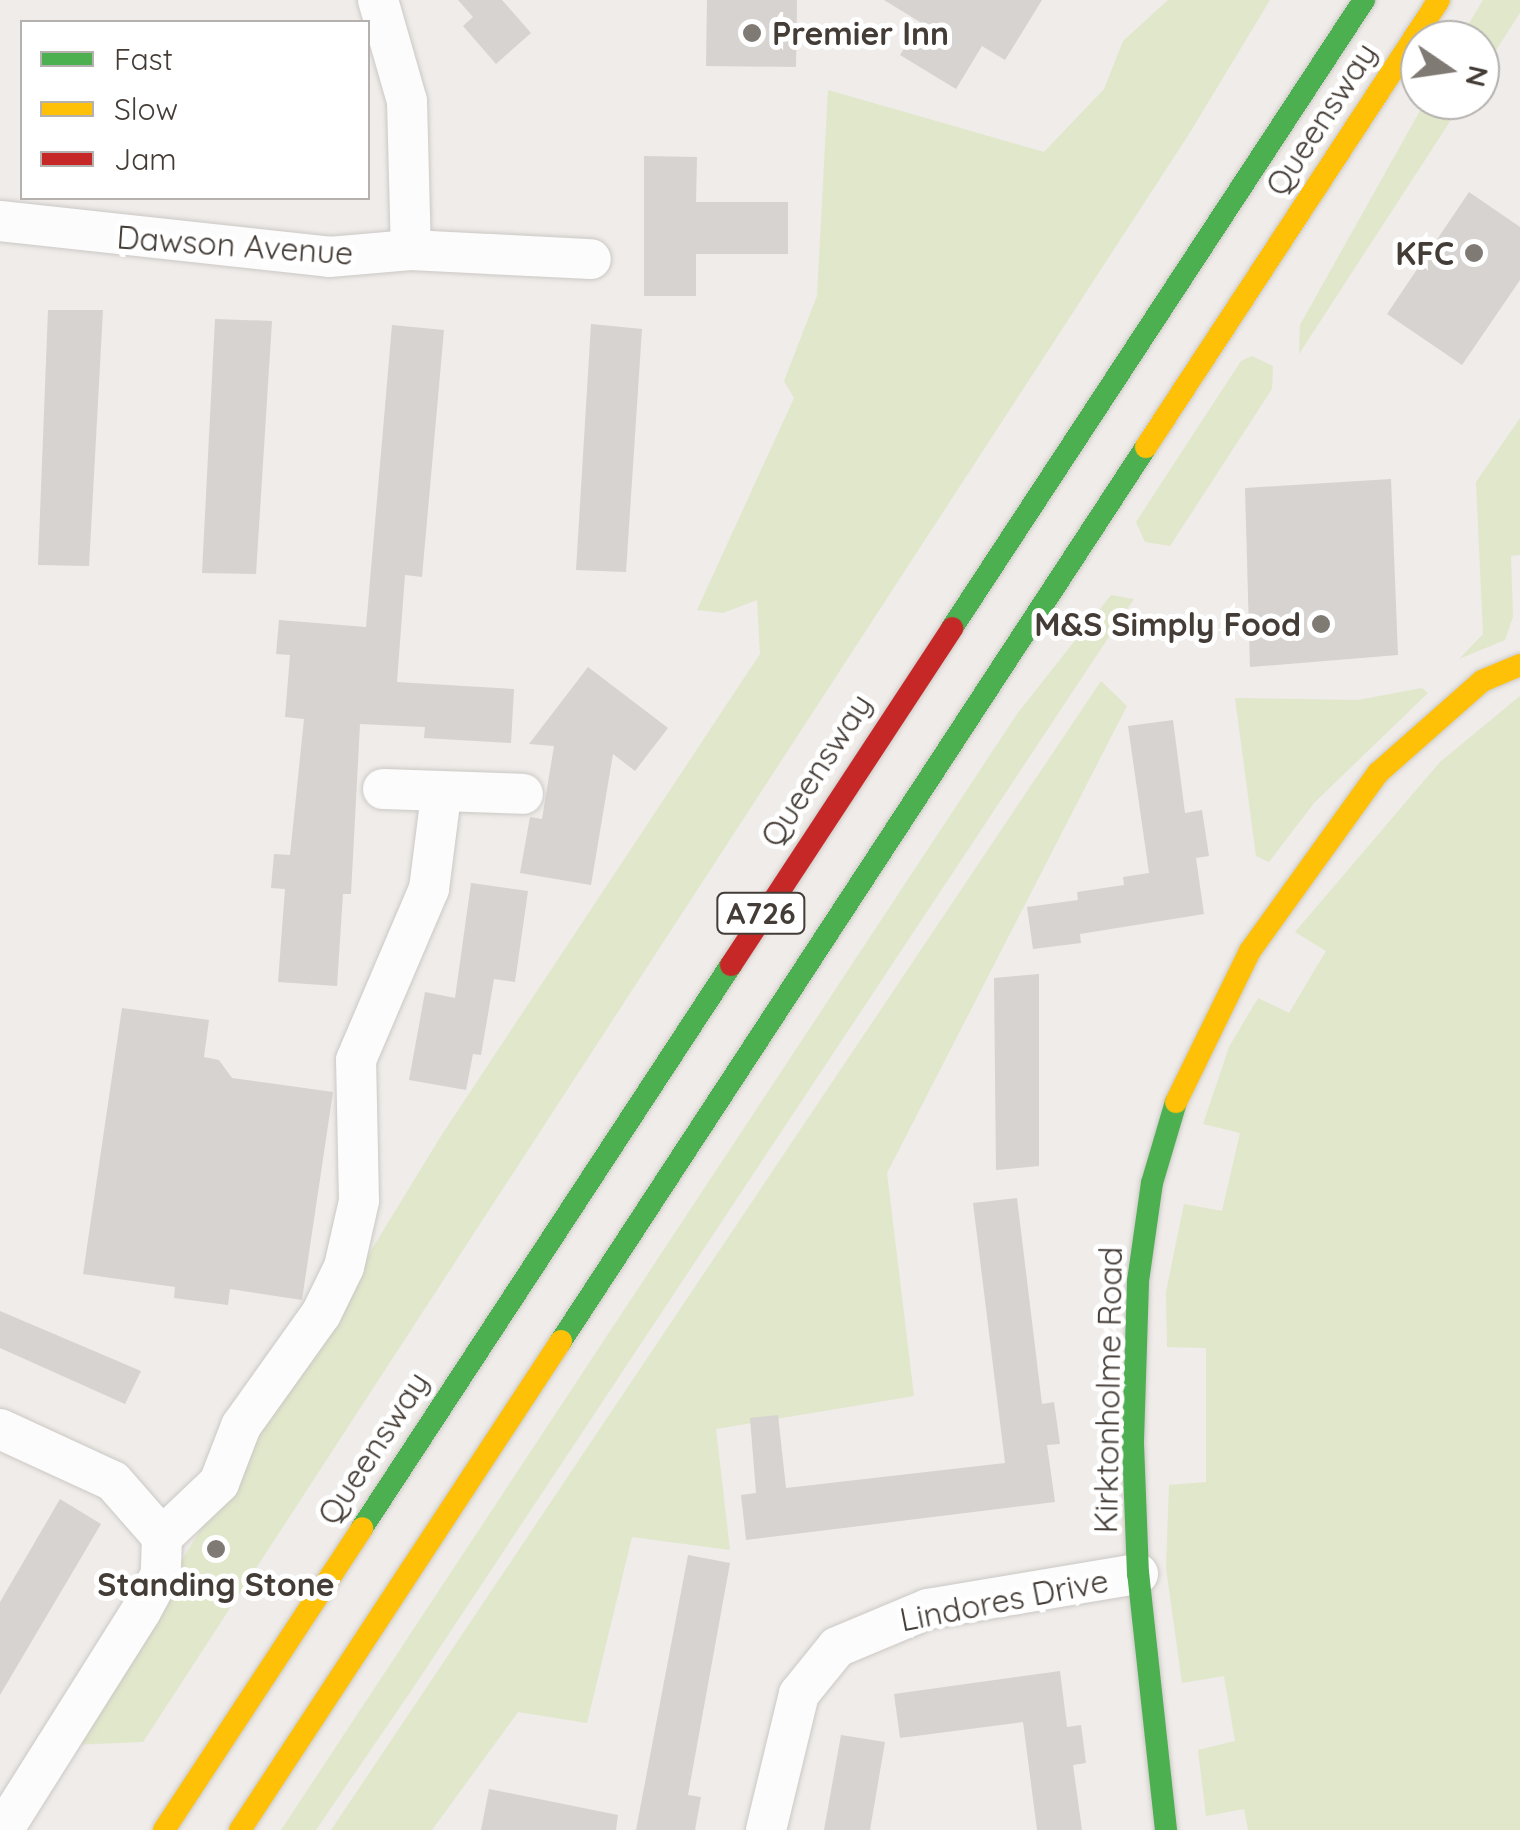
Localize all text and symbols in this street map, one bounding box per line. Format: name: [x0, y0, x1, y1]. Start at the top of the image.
place label: Premier Inn: [772, 14, 949, 52]
legend: [20, 20, 370, 200]
north arrow: [1400, 20, 1500, 120]
marker: Premier Inn: [741, 22, 763, 44]
street label: Queensway: [1257, 35, 1385, 203]
text: Fast: [114, 40, 173, 78]
text: N: [1458, 62, 1497, 90]
text: Slow: [114, 90, 178, 128]
text: Jam: [114, 140, 177, 178]
street label: Dawson Avenue: [115, 218, 355, 272]
place label: KFC: [1395, 234, 1454, 272]
marker: KFC: [1463, 242, 1485, 264]
place label: M&S Simply Food: [1034, 605, 1301, 643]
marker: M&S Simply Food: [1310, 613, 1332, 635]
street label: Queensway: [752, 686, 880, 854]
road number: A726: [716, 888, 806, 938]
street label: Kirktonholme Road: [1086, 1246, 1130, 1534]
street label: Queensway: [309, 1364, 437, 1532]
marker: Standing Stone: [205, 1538, 227, 1560]
street label: Lindores Drive: [897, 1561, 1111, 1639]
place label: Standing Stone: [97, 1565, 335, 1603]

